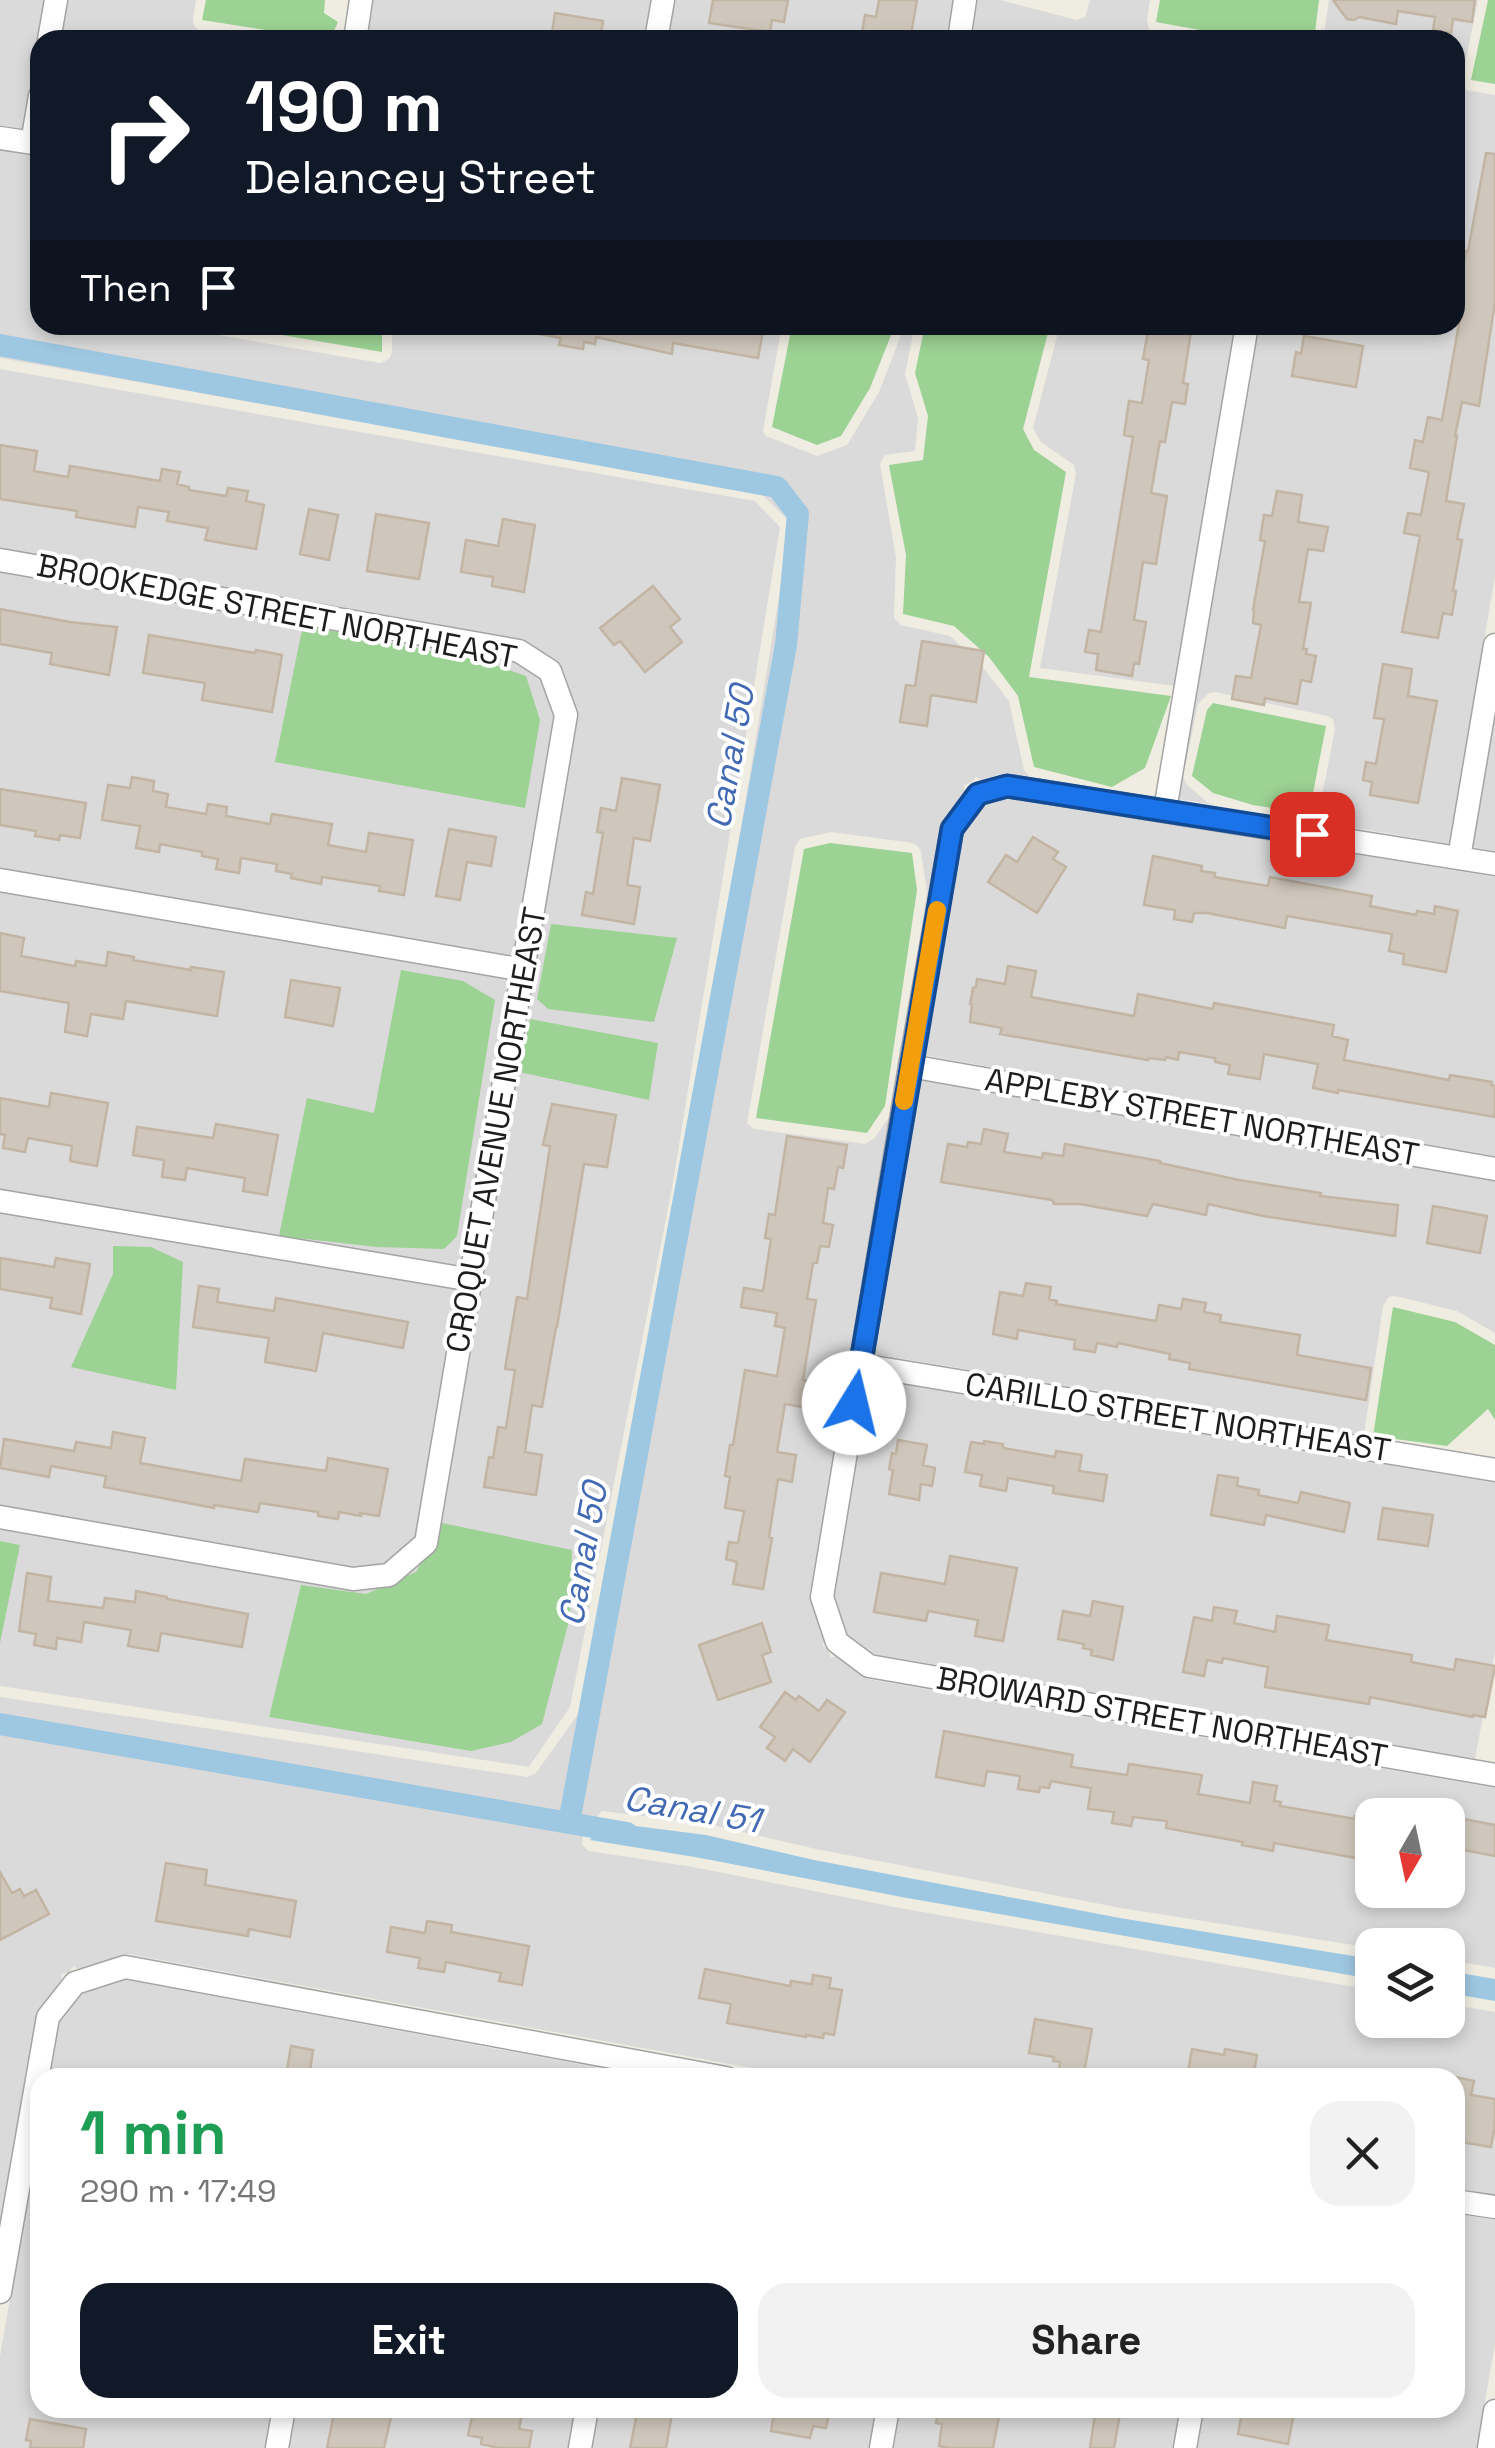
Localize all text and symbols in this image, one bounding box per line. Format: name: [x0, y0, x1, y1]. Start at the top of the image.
text: 190 m: [245, 62, 443, 151]
icon: right: [80, 70, 210, 200]
text: Delancey Street: [245, 149, 596, 206]
icon: arrive: [191, 260, 246, 315]
text: Then: [80, 264, 171, 312]
street label: BROOKEDGE STREET NORTHEAST: [34, 545, 520, 677]
water label: Canal 50: [696, 678, 765, 832]
pin: [1270, 792, 1355, 877]
icon: arrive: [1285, 807, 1340, 862]
street label: CROQUET AVENUE NORTHEAST: [437, 904, 555, 1356]
street label: APPLEBY STREET NORTHEAST: [982, 1059, 1422, 1175]
position arrow: [802, 1351, 906, 1455]
street label: CARILLO STREET NORTHEAST: [962, 1364, 1394, 1470]
water label: Canal 50: [549, 1475, 618, 1629]
street label: BROWARD STREET NORTHEAST: [933, 1658, 1391, 1776]
water label: Canal 51: [621, 1775, 767, 1843]
north arrow: [1355, 1798, 1465, 1908]
map controls: [1355, 1798, 1465, 2038]
button: layers: [1355, 1928, 1465, 2038]
text: 1 min: [80, 2095, 227, 2172]
button: close: [1310, 2101, 1415, 2206]
text: 290 m · 17:49: [80, 2171, 277, 2211]
button: Exit: [80, 2283, 738, 2398]
button: Share: [758, 2283, 1415, 2398]

